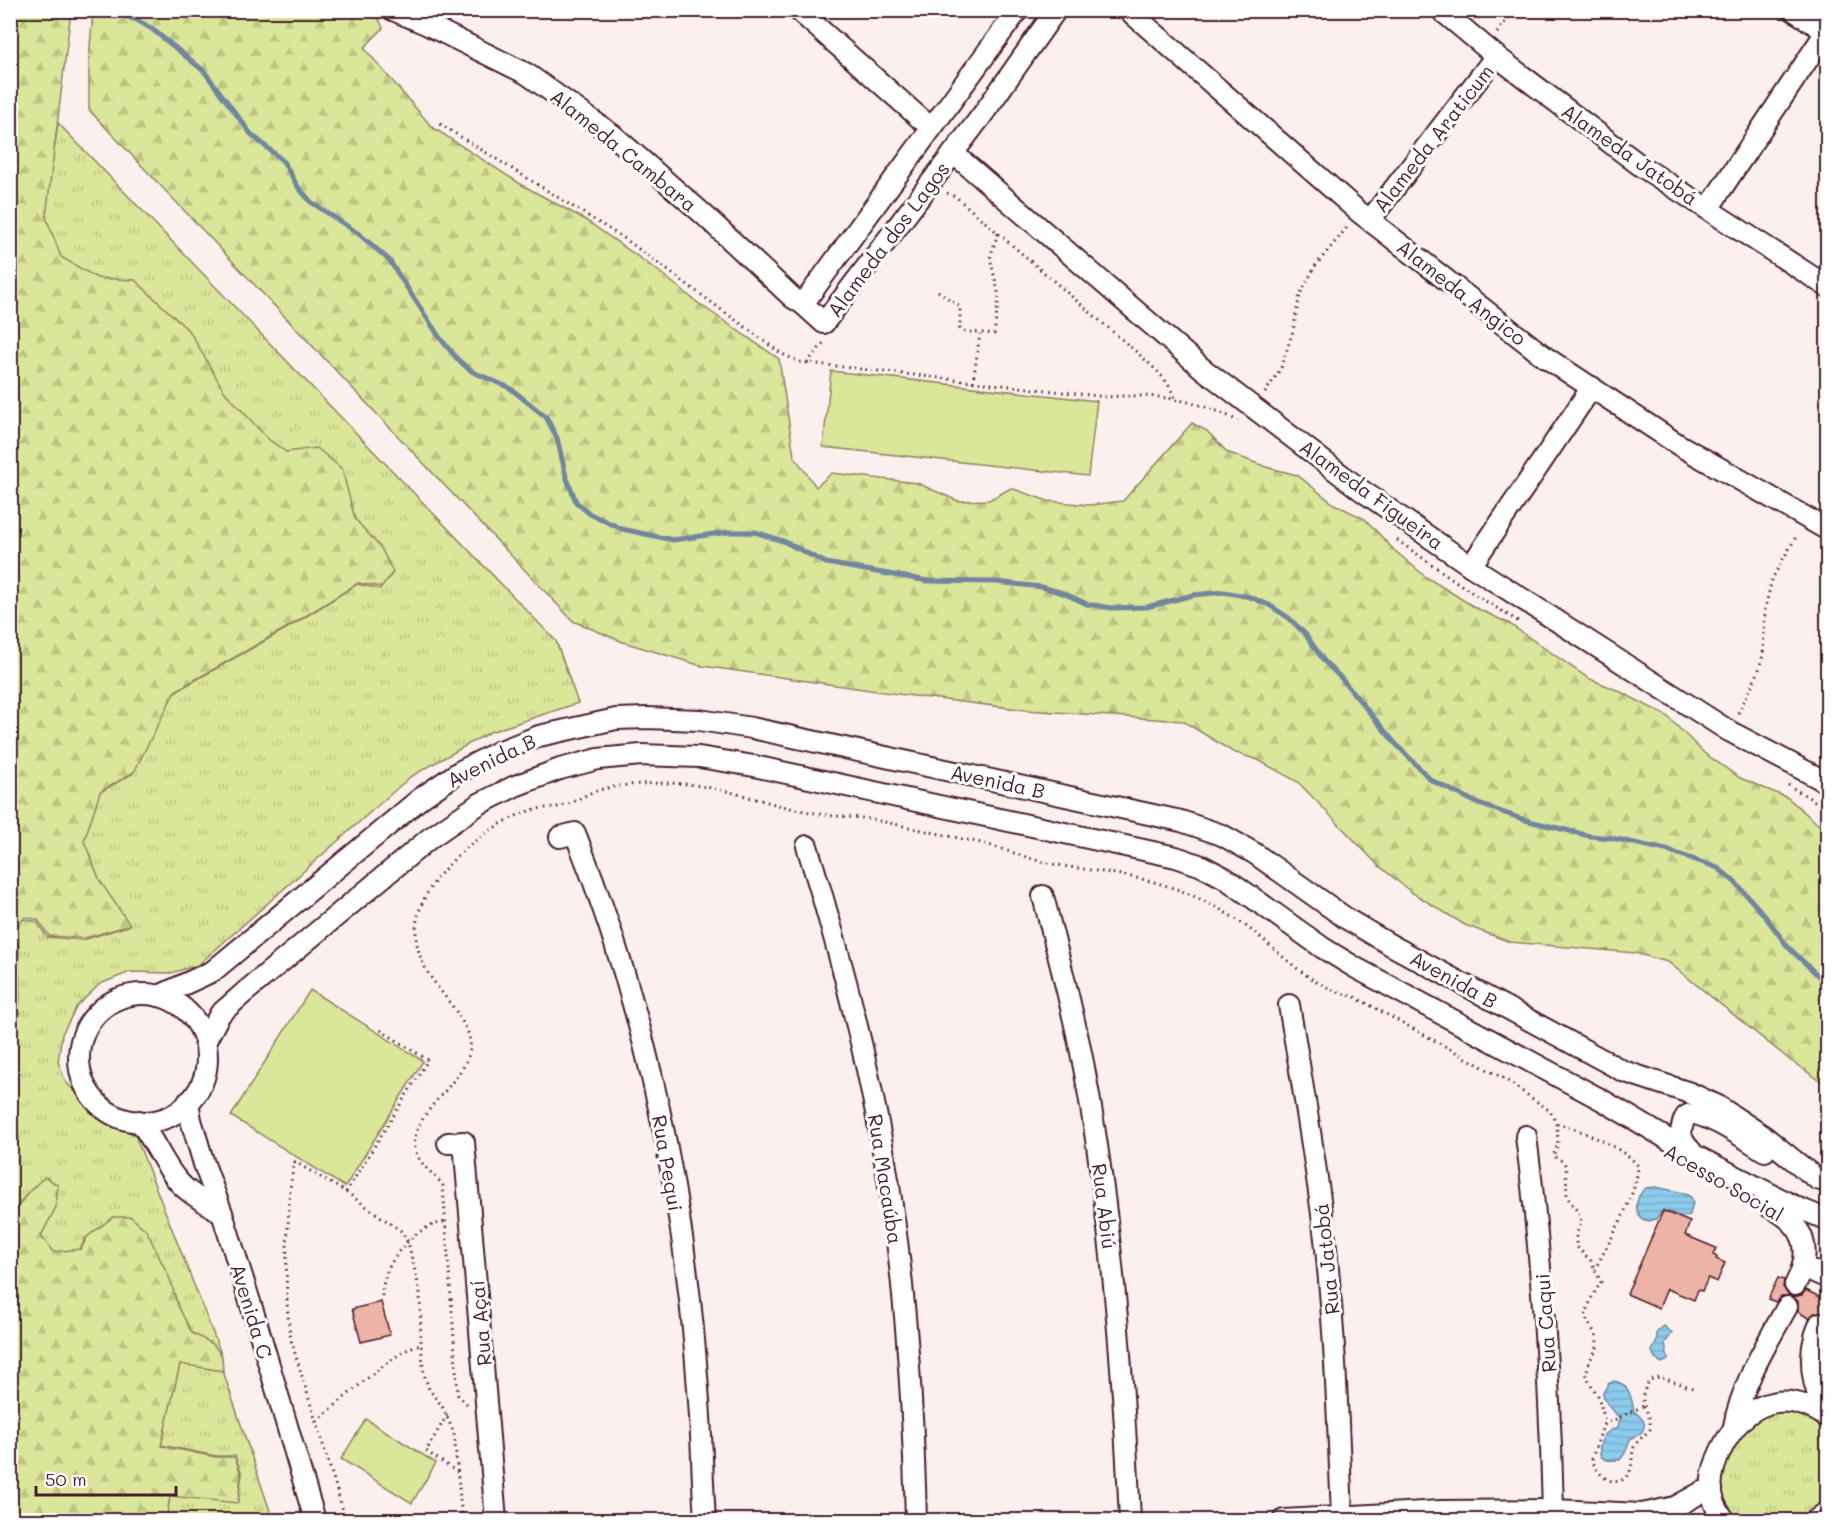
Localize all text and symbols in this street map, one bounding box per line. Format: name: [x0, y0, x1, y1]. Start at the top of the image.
street label: Alameda Araticum: [1367, 59, 1499, 217]
street label: Alameda Cambara: [545, 83, 703, 217]
street label: Alameda Jatobá: [1557, 97, 1703, 211]
street label: Alameda dos Lagos: [821, 156, 955, 322]
street label: Alameda Angico: [1392, 233, 1532, 351]
street label: Alameda Figueira: [1295, 433, 1449, 555]
street label: Avenida B: [442, 727, 540, 793]
street label: Avenida B: [948, 758, 1048, 804]
street label: Avenida B: [1406, 944, 1502, 1014]
street label: Rua Macaúba: [863, 1112, 909, 1246]
street label: Rua Pequi: [647, 1113, 689, 1213]
street label: Acesso Social: [1659, 1137, 1789, 1227]
street label: Rua Abiú: [1087, 1162, 1123, 1250]
street label: Rua Jatobá: [1307, 1202, 1345, 1316]
street label: Avenida C: [225, 1260, 279, 1362]
street label: Rua Caqui: [1529, 1273, 1561, 1373]
street label: Rua Açaí: [463, 1279, 497, 1367]
scale bar: [36, 1459, 176, 1497]
text: 50 m: [45, 1467, 87, 1491]

